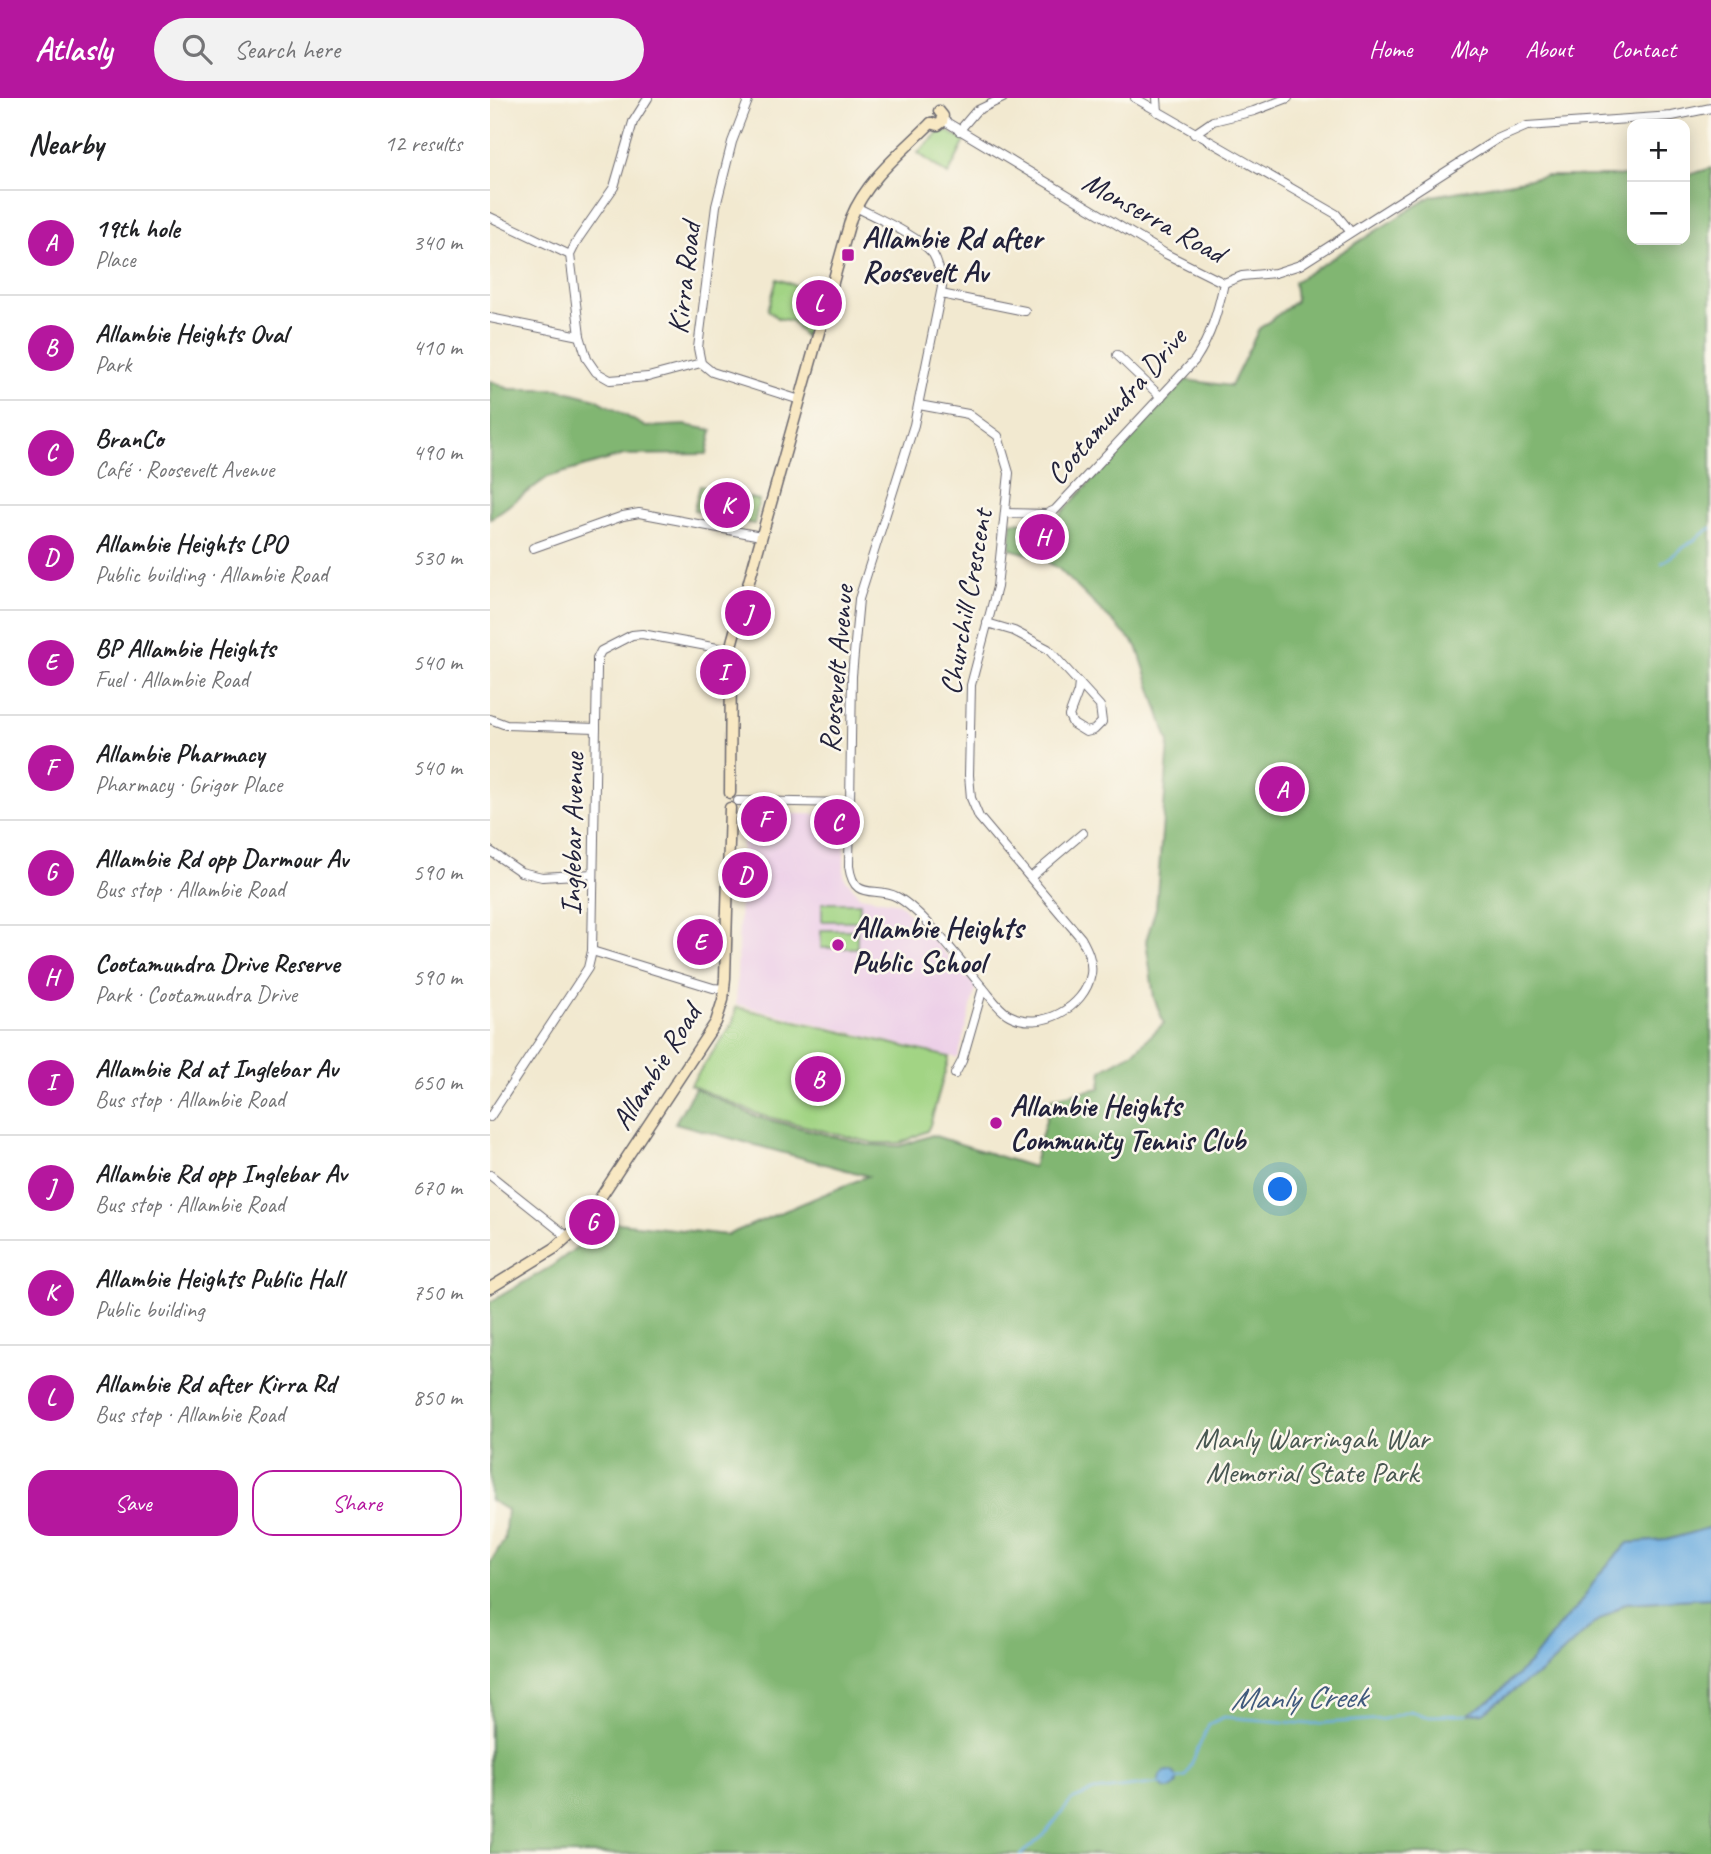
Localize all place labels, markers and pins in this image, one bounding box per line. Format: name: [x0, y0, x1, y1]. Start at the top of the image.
place label: Allambie Rd after Roosevelt Av: [862, 219, 1045, 291]
marker: Allambie Rd after Roosevelt Av: [840, 247, 856, 263]
pin: L: [796, 277, 842, 329]
pin: K: [704, 479, 750, 531]
pin: H: [1019, 511, 1065, 563]
pin: J: [725, 587, 771, 639]
pin: I: [700, 646, 746, 698]
pin: A: [1259, 763, 1305, 815]
pin: F: [741, 793, 787, 845]
pin: C: [814, 796, 860, 848]
pin: D: [722, 849, 768, 901]
place label: Allambie Heights Public School: [852, 909, 1027, 981]
pin: E: [677, 916, 723, 968]
marker: Allambie Heights Public School: [830, 937, 846, 953]
pin: B: [795, 1053, 841, 1105]
place label: Allambie Heights Community Tennis Club: [1010, 1087, 1248, 1160]
marker: Allambie Heights Community Tennis Club: [988, 1115, 1004, 1131]
pin: G: [569, 1196, 615, 1248]

